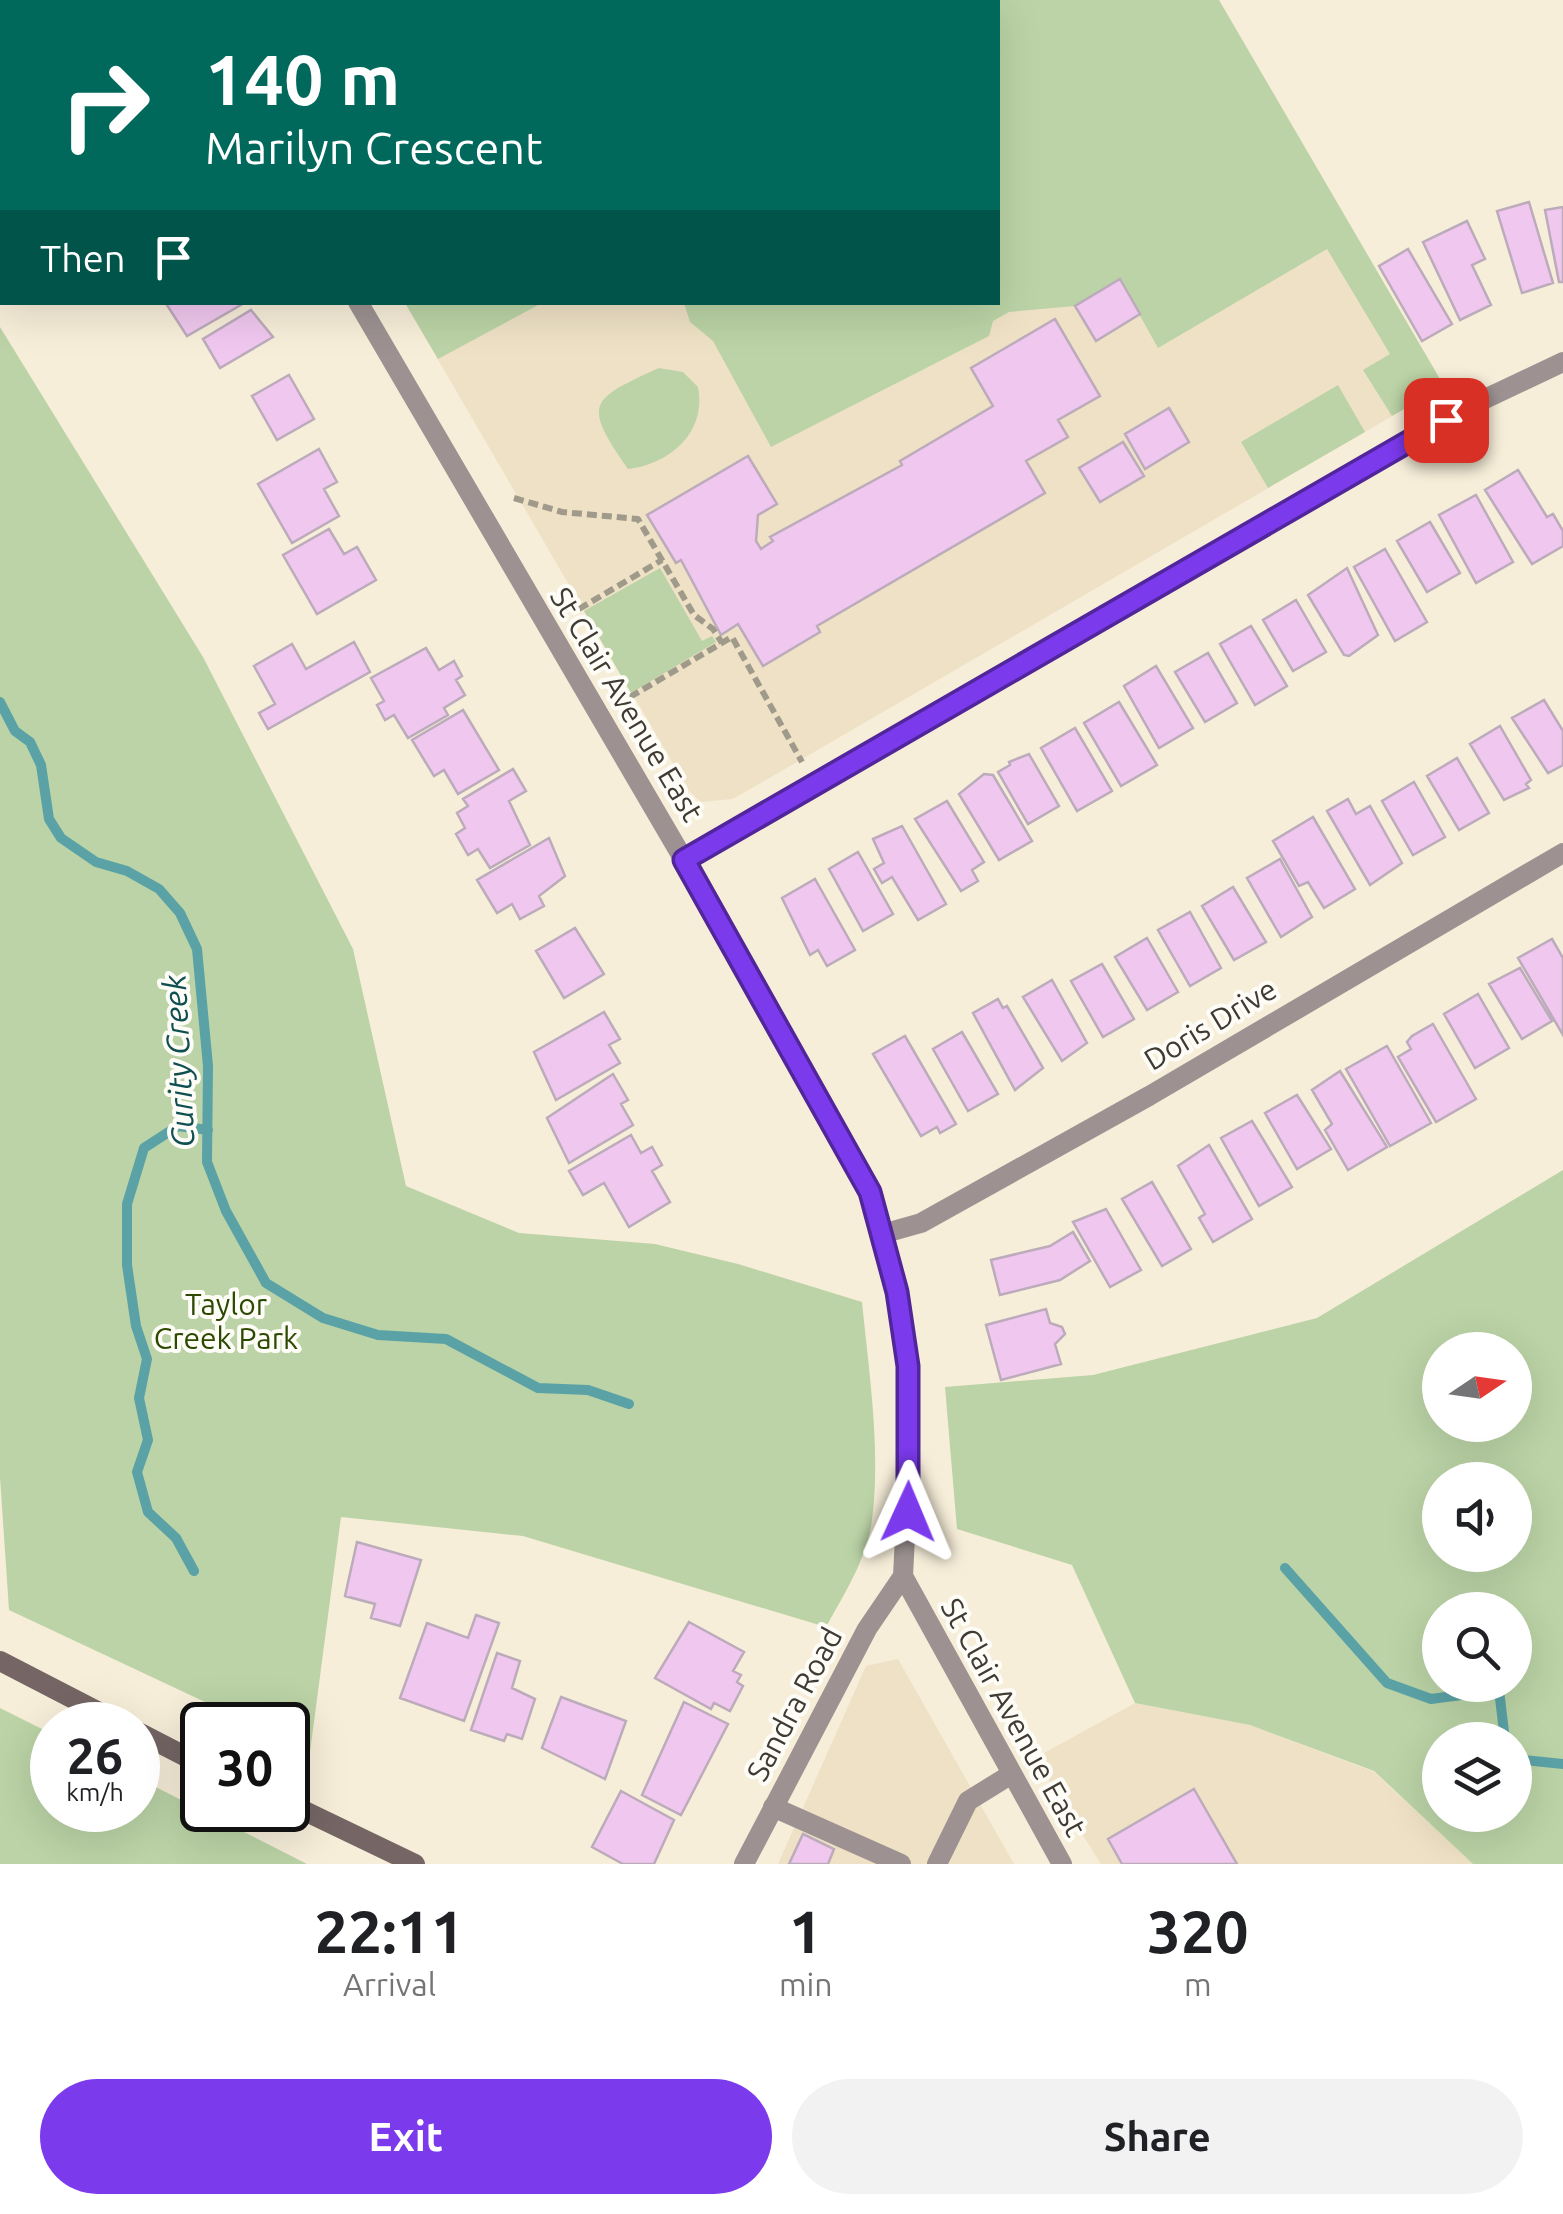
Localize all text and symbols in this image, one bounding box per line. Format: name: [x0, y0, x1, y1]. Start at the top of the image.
icon: right: [40, 40, 170, 170]
text: 140 m: [205, 40, 400, 118]
text: Marilyn Crescent: [205, 122, 543, 173]
icon: arrive: [146, 230, 201, 285]
text: Then: [40, 237, 126, 279]
pin: [1404, 378, 1489, 463]
icon: arrive: [1419, 393, 1474, 448]
street label: St Clair Avenue East: [544, 581, 710, 827]
street label: Doris Drive: [1138, 971, 1282, 1077]
water label: Curity Creek: [155, 973, 201, 1148]
park label: Taylor Creek Park: [154, 1287, 298, 1355]
north arrow: [1422, 1332, 1532, 1442]
map controls: [1422, 1332, 1532, 1832]
position arrow: [856, 1460, 960, 1564]
button: sound: [1422, 1462, 1532, 1572]
street label: St Clair Avenue East: [935, 1592, 1094, 1842]
button: search: [1422, 1592, 1532, 1702]
street label: Sandra Road: [739, 1622, 849, 1786]
speed limit sign: 30: [180, 1702, 310, 1832]
button: layers: [1422, 1722, 1532, 1832]
text: 26: [67, 1727, 123, 1783]
text: km/h: [66, 1778, 124, 1806]
text: 22:11: [314, 1897, 465, 1964]
text: 1: [789, 1897, 823, 1964]
text: 320: [1147, 1897, 1249, 1964]
text: Arrival: [343, 1966, 436, 2002]
text: min: [779, 1966, 833, 2002]
text: m: [1184, 1966, 1212, 2002]
button: Exit: [40, 2079, 772, 2194]
button: Share: [792, 2079, 1523, 2194]

